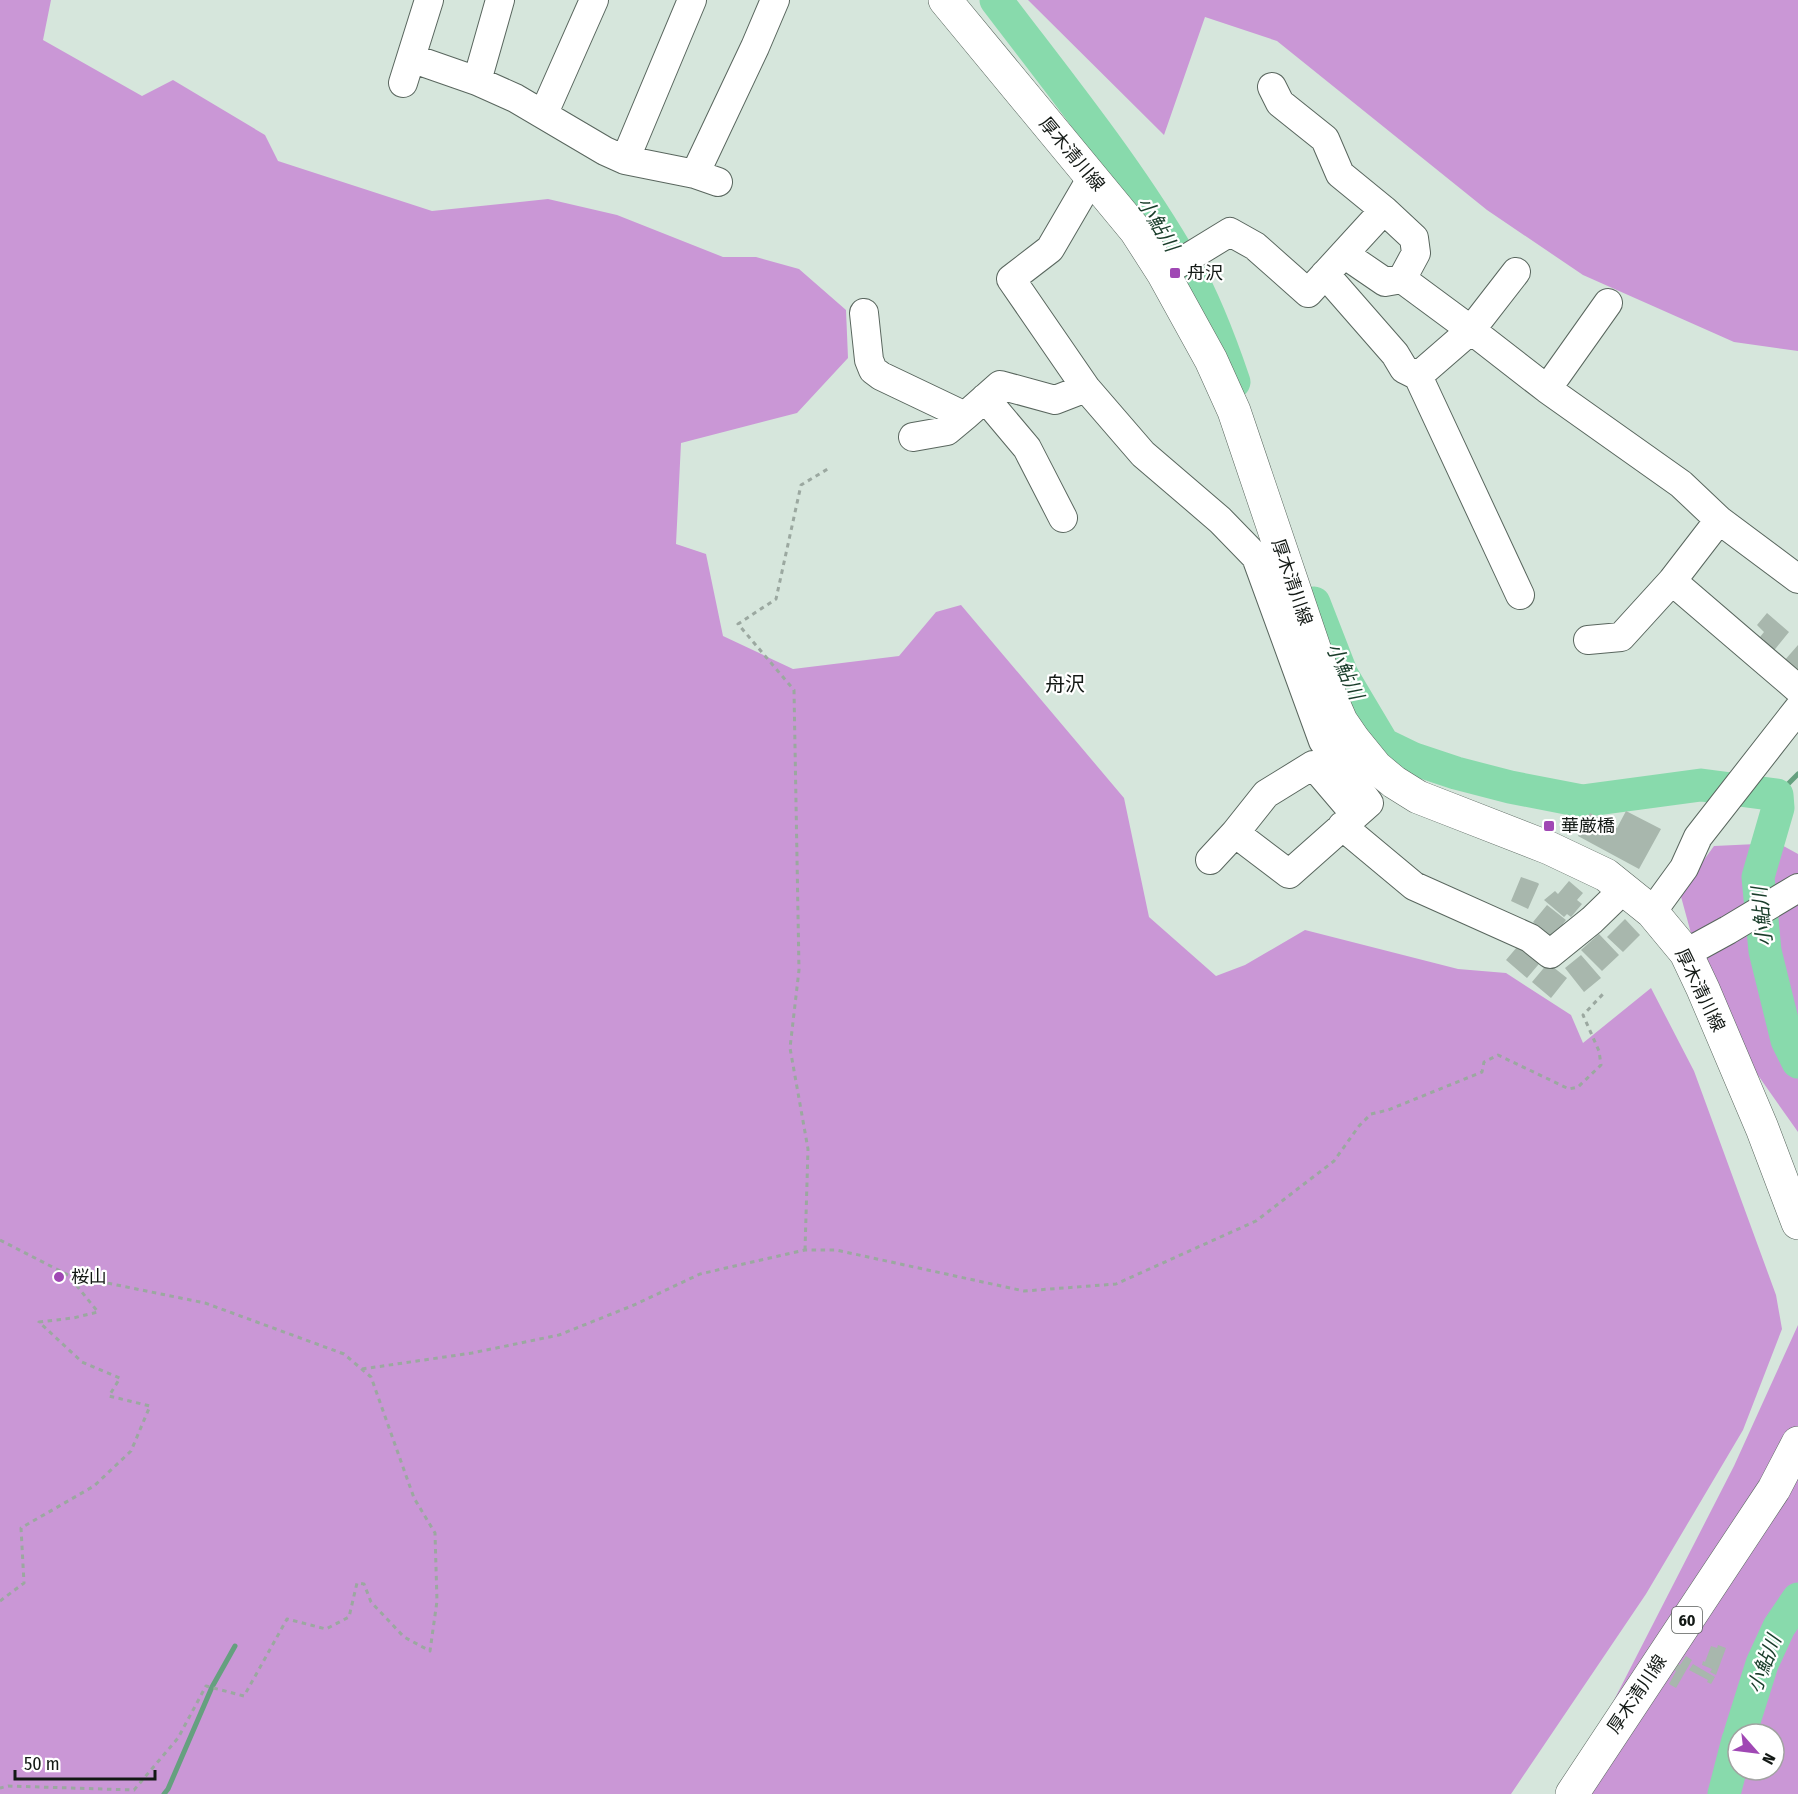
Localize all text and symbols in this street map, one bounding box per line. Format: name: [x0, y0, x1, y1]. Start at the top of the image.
street label: 厚木清川線: [1035, 112, 1109, 196]
water label: 小鮎川: [1132, 192, 1185, 257]
place label: 舟沢: [1187, 262, 1223, 284]
marker: 舟沢: [1168, 266, 1182, 280]
street label: 厚木清川線: [1267, 536, 1317, 628]
water label: 小鮎川: [1321, 639, 1369, 705]
district label: 舟沢: [1045, 672, 1085, 696]
place label: 華厳橋: [1561, 815, 1615, 837]
marker: 華厳橋: [1542, 819, 1556, 833]
water label: 小鮎川: [1747, 884, 1777, 948]
street label: 厚木清川線: [1670, 945, 1730, 1035]
place label: 桜山: [71, 1266, 107, 1288]
marker: 桜山: [52, 1270, 66, 1284]
road number: 60: [1672, 1607, 1702, 1633]
water label: 小鮎川: [1742, 1630, 1787, 1696]
street label: 厚木清川線: [1603, 1651, 1671, 1737]
north arrow: [1726, 1722, 1786, 1782]
scale bar: [15, 1743, 154, 1781]
text: N: [1758, 1750, 1779, 1768]
text: 50 m: [24, 1753, 60, 1775]

